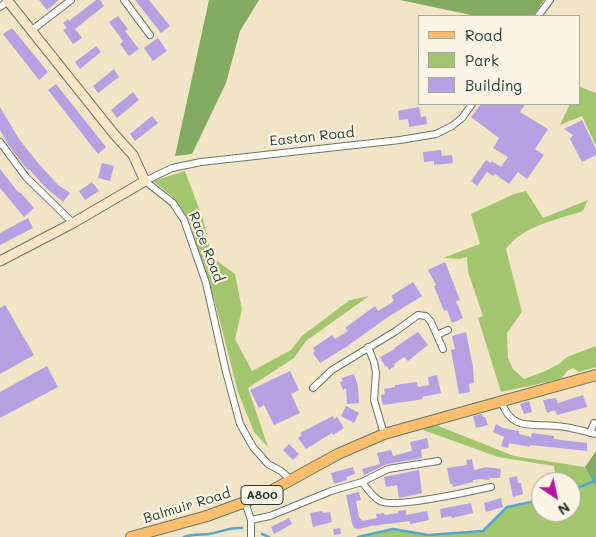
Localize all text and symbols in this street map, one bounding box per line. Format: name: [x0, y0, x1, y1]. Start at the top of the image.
legend: [418, 15, 581, 105]
text: Road: [465, 25, 502, 45]
text: Park: [465, 50, 499, 70]
text: Building: [465, 75, 522, 95]
street label: Easton Road: [269, 124, 355, 150]
street label: Race Road: [185, 209, 227, 285]
north arrow: [531, 472, 581, 522]
street label: Balmuir Road: [141, 485, 233, 527]
road number: A800: [241, 486, 283, 504]
text: N: [554, 498, 574, 520]

